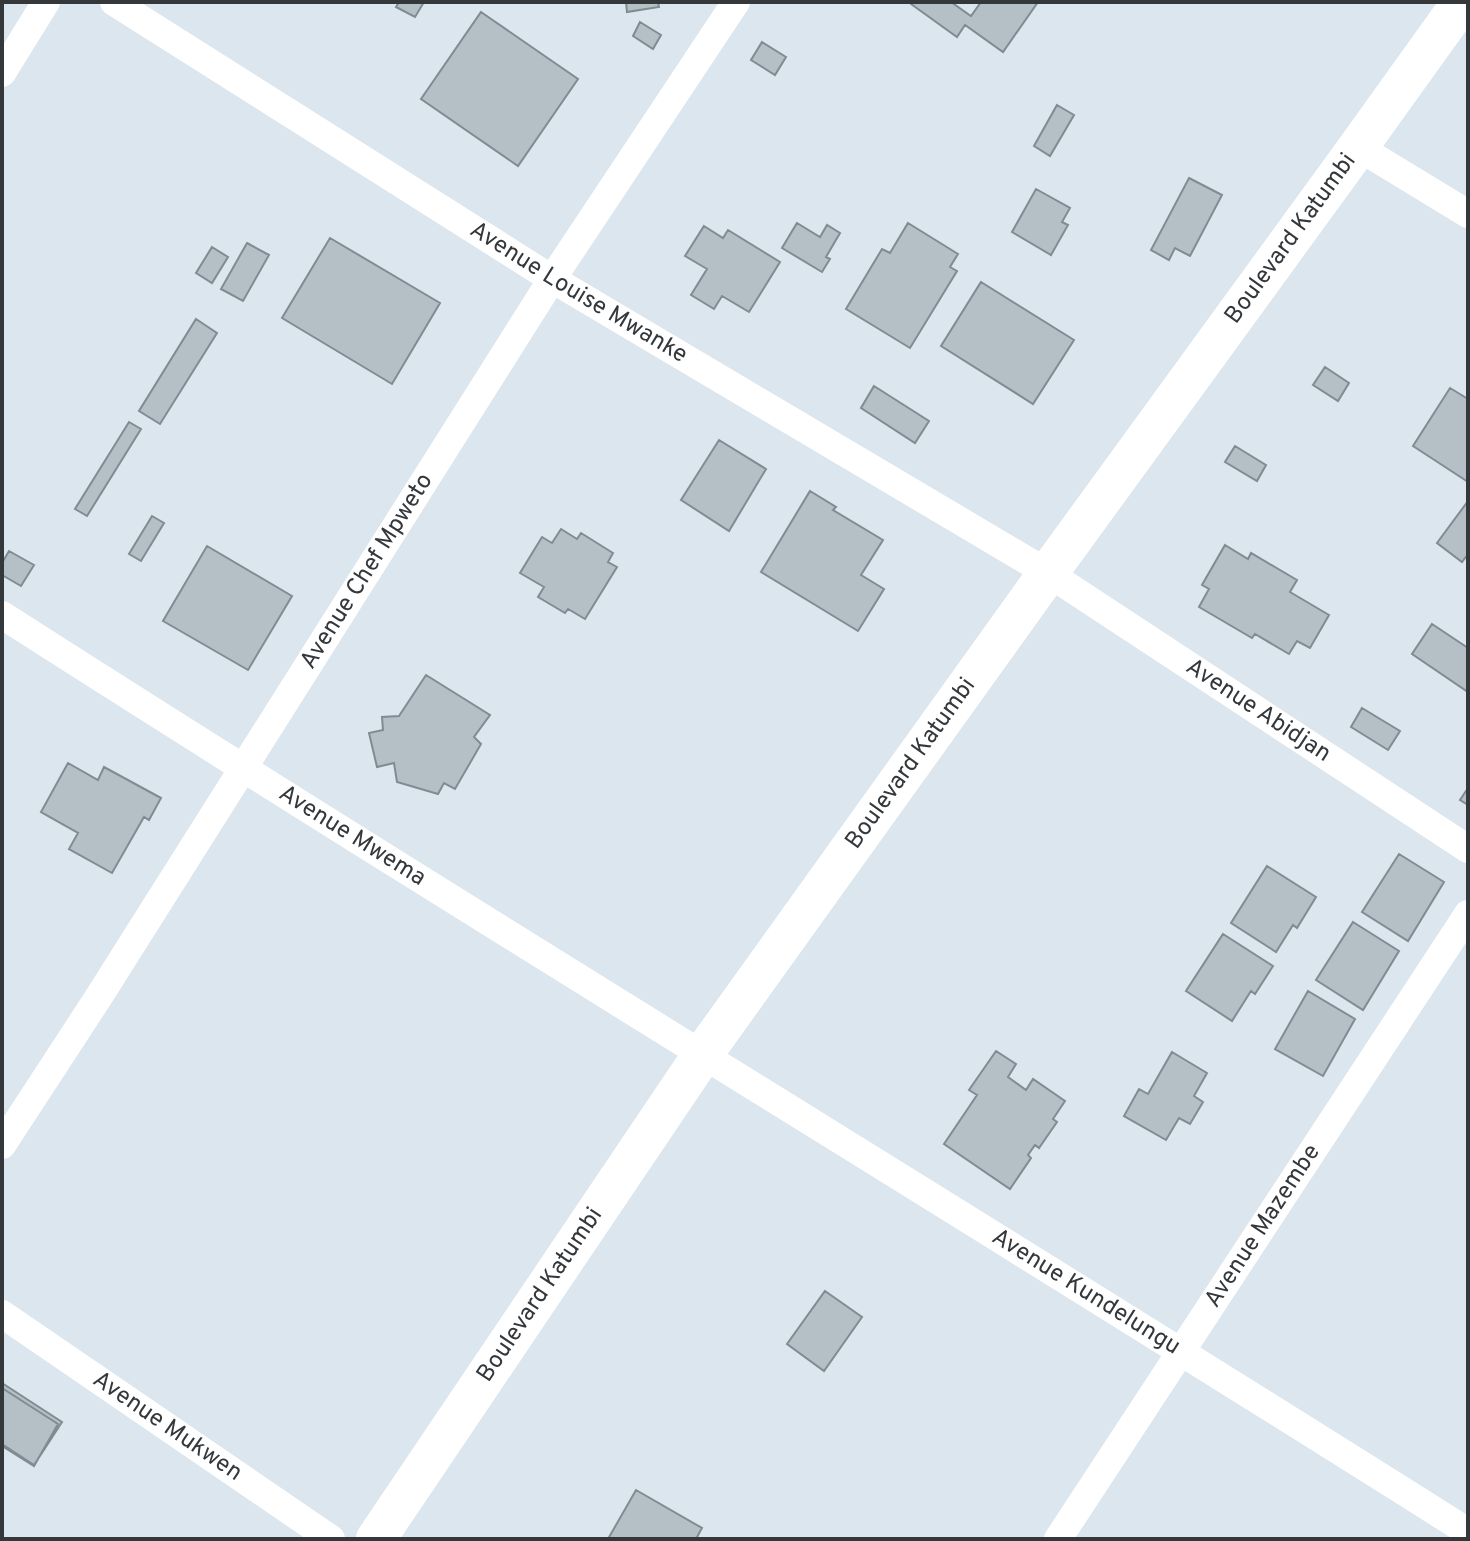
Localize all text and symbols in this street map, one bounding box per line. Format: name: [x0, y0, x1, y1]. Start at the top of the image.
street label: Boulevard Katumbi: [1219, 148, 1363, 330]
street label: Avenue Louise Mwanke: [464, 216, 693, 371]
street label: Avenue Chef Mpweto: [294, 468, 440, 675]
street label: Avenue Abidjan: [1180, 652, 1336, 770]
street label: Boulevard Katumbi: [839, 672, 983, 856]
street label: Avenue Mwema: [273, 779, 431, 894]
street label: Avenue Mazembe: [1199, 1139, 1328, 1314]
street label: Boulevard Katumbi: [471, 1202, 610, 1388]
street label: Avenue Kundelungu: [986, 1223, 1185, 1362]
street label: Avenue Mukwen: [87, 1365, 248, 1489]

